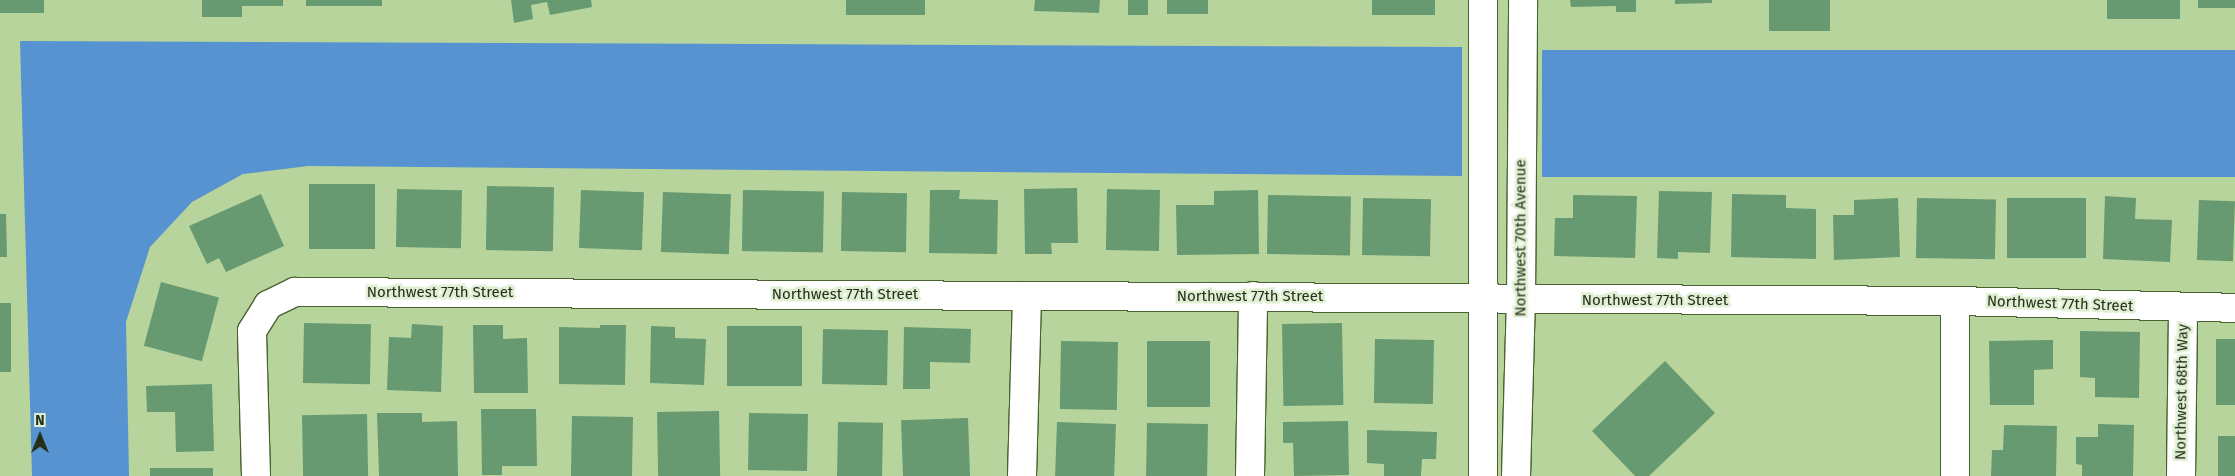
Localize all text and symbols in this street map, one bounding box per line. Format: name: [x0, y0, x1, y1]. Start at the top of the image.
street label: Northwest 70th Avenue: [1512, 159, 1530, 317]
street label: Northwest 77th Street: [367, 284, 513, 302]
street label: Northwest 77th Street: [772, 286, 918, 304]
street label: Northwest 77th Street: [1177, 288, 1323, 306]
street label: Northwest 77th Street: [1582, 292, 1728, 310]
street label: Northwest 77th Street: [1986, 292, 2134, 316]
street label: Northwest 68th Way: [2172, 324, 2192, 460]
north arrow: [15, 411, 65, 461]
text: N: [35, 412, 45, 429]

